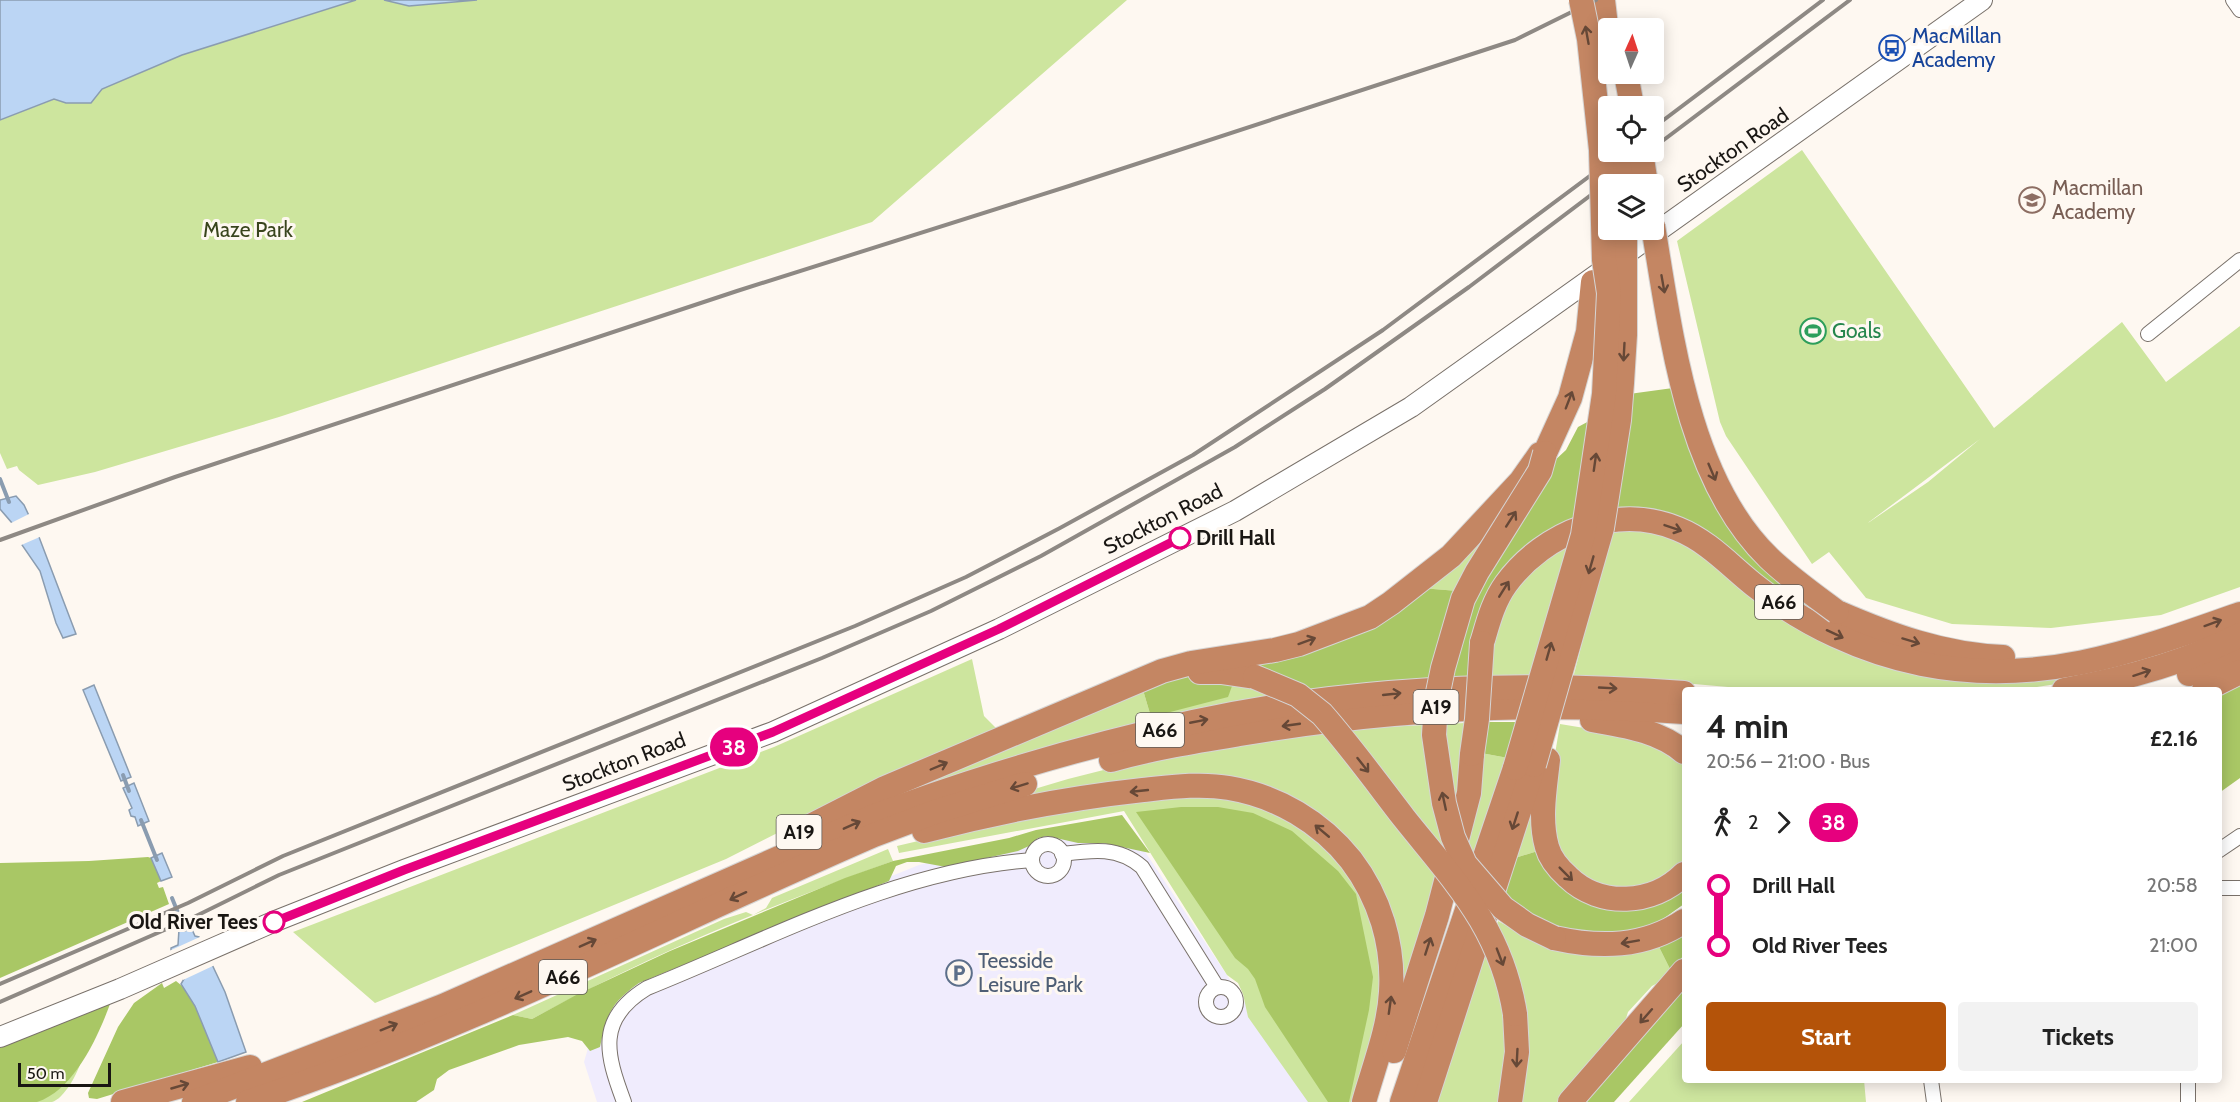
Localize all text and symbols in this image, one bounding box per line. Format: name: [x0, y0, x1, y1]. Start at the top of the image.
north arrow: [1598, 18, 1664, 84]
map controls: [1598, 18, 1664, 240]
place label: MacMillan Academy: [1912, 23, 2001, 72]
one-way arrow: [1582, 25, 1593, 45]
bus stop icon: MacMillan Academy: [1877, 33, 1907, 63]
button: locate: [1598, 96, 1664, 162]
street label: Stockton Road: [1672, 102, 1793, 197]
button: layers: [1598, 174, 1664, 240]
place label: Macmillan Academy: [2052, 175, 2143, 224]
school or university icon: Macmillan Academy: [2017, 185, 2047, 215]
park label: Maze Park: [203, 217, 294, 242]
one-way arrow: [1658, 274, 1669, 293]
sports icon: Goals: [1798, 316, 1828, 346]
place label: Goals: [1832, 318, 1882, 343]
one-way arrow: [1619, 342, 1630, 362]
one-way arrow: [1564, 391, 1575, 409]
one-way arrow: [1590, 453, 1601, 472]
one-way arrow: [1707, 462, 1718, 481]
street label: Stockton Road: [1099, 478, 1226, 559]
one-way arrow: [1506, 511, 1518, 528]
one-way arrow: [1663, 523, 1682, 534]
place label: Drill Hall: [1196, 525, 1276, 550]
marker: Drill Hall: [1169, 527, 1191, 549]
one-way arrow: [1585, 555, 1596, 574]
one-way arrow: [1498, 581, 1510, 598]
road number: A66: [1755, 585, 1803, 619]
one-way arrow: [2203, 617, 2222, 628]
one-way arrow: [1825, 629, 1843, 641]
one-way arrow: [1297, 634, 1316, 645]
one-way arrow: [1901, 636, 1920, 647]
one-way arrow: [1544, 642, 1555, 661]
one-way arrow: [2132, 667, 2151, 678]
one-way arrow: [1598, 683, 1618, 694]
one-way arrow: [1382, 688, 1402, 699]
road number: A19: [1414, 690, 1458, 724]
text: 4 min: [1706, 706, 1789, 746]
road number: A66: [1136, 713, 1184, 747]
one-way arrow: [1189, 715, 1209, 726]
one-way arrow: [1282, 720, 1301, 731]
text: £2.16: [2150, 725, 2198, 752]
street label: Stockton Road: [559, 727, 689, 796]
line badge: 38: [707, 728, 761, 766]
text: 38: [722, 735, 746, 760]
text: 20:56 – 21:00 · Bus: [1706, 749, 1870, 773]
one-way arrow: [1356, 757, 1369, 773]
one-way arrow: [929, 759, 947, 771]
one-way arrow: [1010, 781, 1029, 792]
one-way arrow: [1129, 785, 1149, 796]
one-way arrow: [1438, 792, 1449, 811]
icon: walk: [1706, 806, 1739, 839]
icon: forward: [1767, 806, 1800, 839]
text: 2: [1748, 810, 1758, 834]
text: 38: [1821, 810, 1846, 835]
one-way arrow: [1509, 811, 1520, 830]
road number: A19: [776, 815, 822, 849]
one-way arrow: [842, 819, 861, 830]
one-way arrow: [1315, 824, 1330, 838]
one-way arrow: [1558, 867, 1573, 882]
text: Drill Hall: [1752, 872, 1835, 899]
text: 20:58: [2146, 873, 2198, 897]
one-way arrow: [729, 890, 747, 902]
place label: Old River Tees: [129, 909, 258, 934]
marker: Old River Tees: [263, 911, 285, 933]
text: Old River Tees: [1752, 932, 1887, 959]
text: 21:00: [2149, 933, 2198, 957]
one-way arrow: [579, 936, 597, 947]
one-way arrow: [1423, 937, 1434, 956]
one-way arrow: [1621, 937, 1641, 948]
one-way arrow: [1495, 947, 1506, 966]
place label: Teesside Leisure Park: [978, 948, 1083, 997]
parking icon: Teesside Leisure Park: [944, 958, 974, 988]
road number: A66: [539, 960, 587, 994]
one-way arrow: [514, 990, 532, 1001]
one-way arrow: [1384, 995, 1395, 1015]
button: Start: [1706, 1002, 1946, 1071]
button: Tickets: [1958, 1002, 2198, 1071]
one-way arrow: [1639, 1008, 1653, 1023]
one-way arrow: [379, 1021, 398, 1032]
one-way arrow: [1511, 1048, 1522, 1068]
scale bar: [18, 1060, 111, 1088]
text: 50 m: [27, 1064, 64, 1083]
one-way arrow: [170, 1080, 189, 1091]

